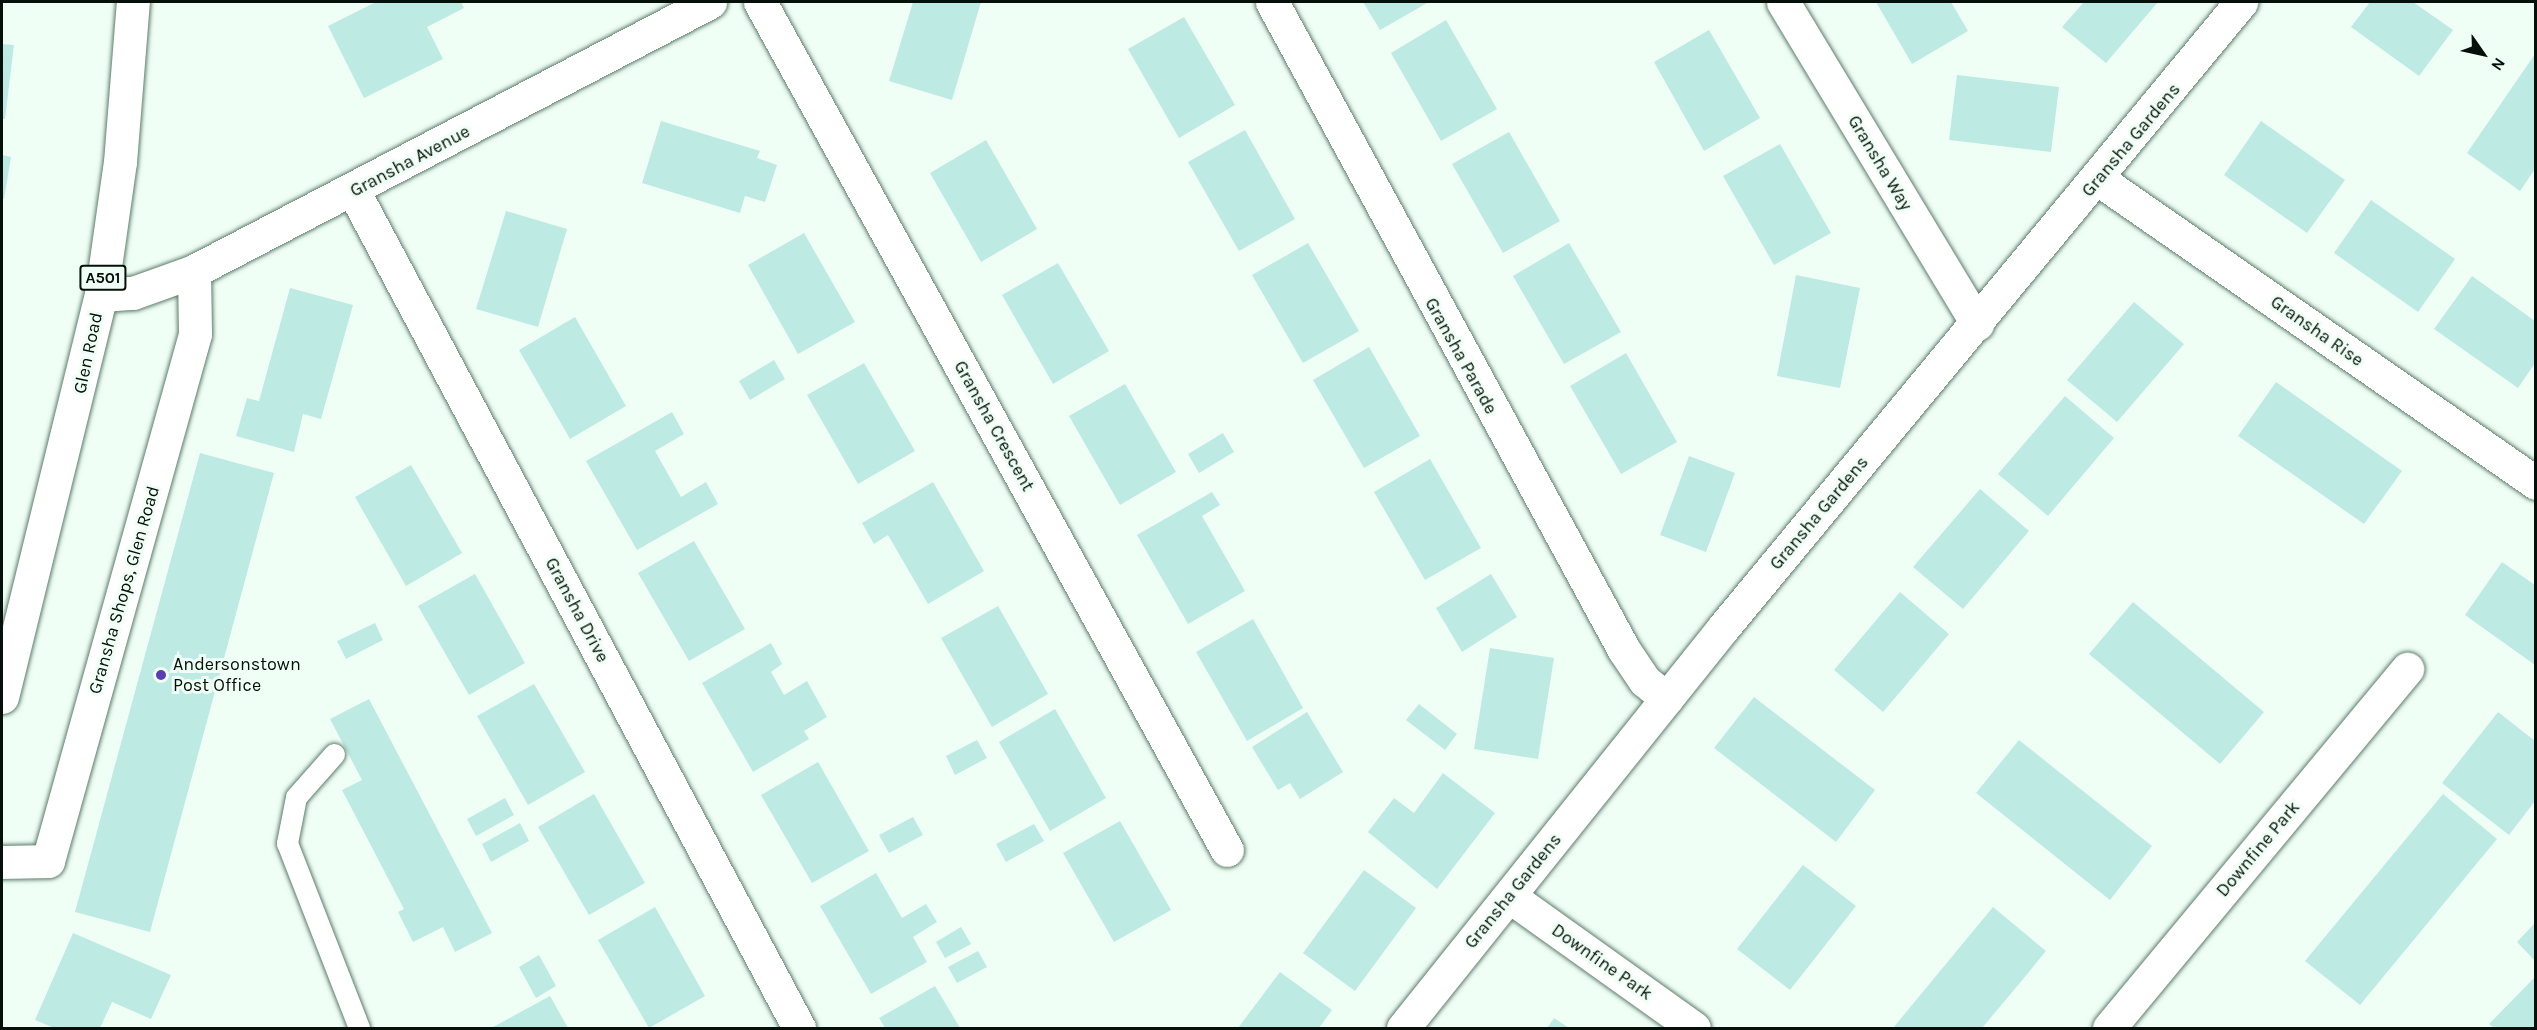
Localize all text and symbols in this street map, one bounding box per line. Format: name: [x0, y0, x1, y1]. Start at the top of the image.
north arrow: [2453, 24, 2513, 84]
text: N: [2487, 54, 2509, 74]
street label: Gransha Gardens: [2077, 79, 2185, 201]
street label: Gransha Way: [1843, 112, 1917, 214]
street label: Gransha Avenue: [346, 120, 474, 202]
road number: A501: [79, 265, 127, 291]
street label: Gransha Rise: [2266, 291, 2368, 371]
street label: Gransha Parade: [1420, 294, 1502, 418]
street label: Glen Road: [69, 310, 107, 396]
street label: Gransha Crescent: [949, 357, 1039, 495]
street label: Gransha Gardens: [1765, 452, 1873, 574]
street label: Gransha Shops, Glen Road: [84, 483, 164, 697]
street label: Gransha Drive: [540, 554, 614, 666]
place label: Andersonstown Post Office: [173, 654, 301, 696]
marker: Andersonstown Post Office: [154, 668, 168, 682]
street label: Downfine Park: [2212, 797, 2304, 901]
street label: Gransha Gardens: [1460, 829, 1566, 953]
street label: Downfine Park: [1547, 919, 1657, 1005]

